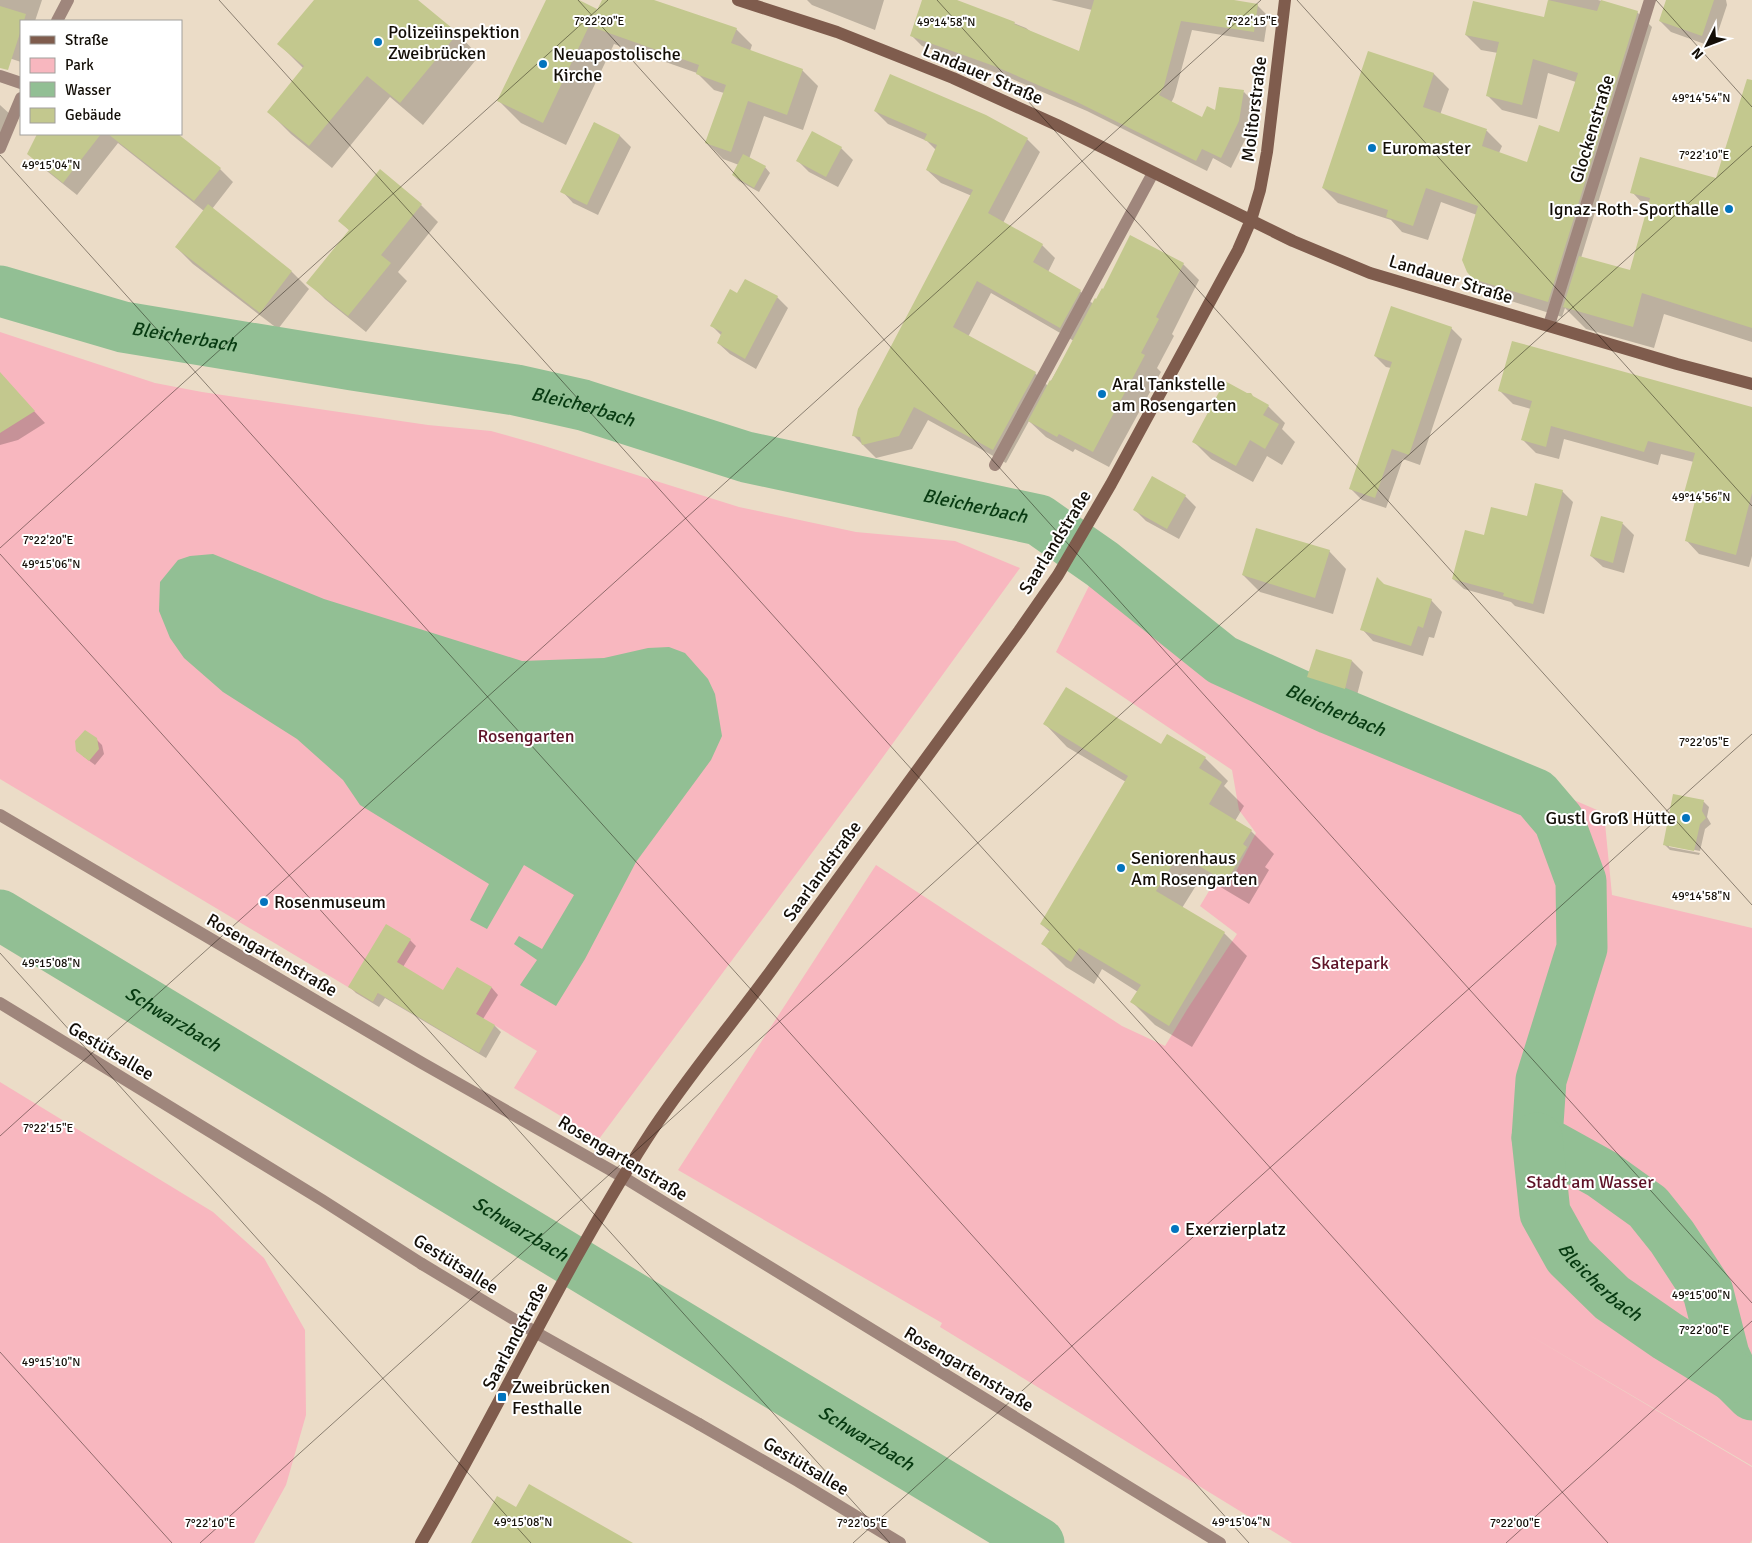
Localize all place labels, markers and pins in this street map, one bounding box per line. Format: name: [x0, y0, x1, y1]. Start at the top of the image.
place label: Polizeiinspektion Zweibrücken: [388, 21, 519, 64]
marker: Polizeiinspektion Zweibrücken: [372, 36, 384, 48]
place label: Neuapostolische Kirche: [553, 43, 681, 86]
marker: Neuapostolische Kirche: [537, 58, 549, 70]
place label: Euromaster: [1382, 137, 1471, 159]
marker: Euromaster: [1366, 142, 1378, 154]
place label: Ignaz-Roth-Sporthalle: [1549, 198, 1719, 220]
marker: Ignaz-Roth-Sporthalle: [1723, 203, 1735, 215]
place label: Aral Tankstelle am Rosengarten: [1112, 373, 1237, 416]
marker: Aral Tankstelle am Rosengarten: [1096, 388, 1108, 400]
place label: Gustl Groß Hütte: [1545, 807, 1676, 829]
marker: Gustl Groß Hütte: [1680, 812, 1692, 824]
place label: Seniorenhaus Am Rosengarten: [1131, 847, 1258, 890]
marker: Seniorenhaus Am Rosengarten: [1115, 862, 1127, 874]
place label: Rosenmuseum: [274, 891, 386, 913]
marker: Rosenmuseum: [258, 896, 270, 908]
place label: Exerzierplatz: [1185, 1218, 1286, 1240]
marker: Exerzierplatz: [1169, 1223, 1181, 1235]
place label: Zweibrücken Festhalle: [512, 1376, 610, 1419]
marker: Zweibrücken Festhalle: [496, 1391, 508, 1403]

